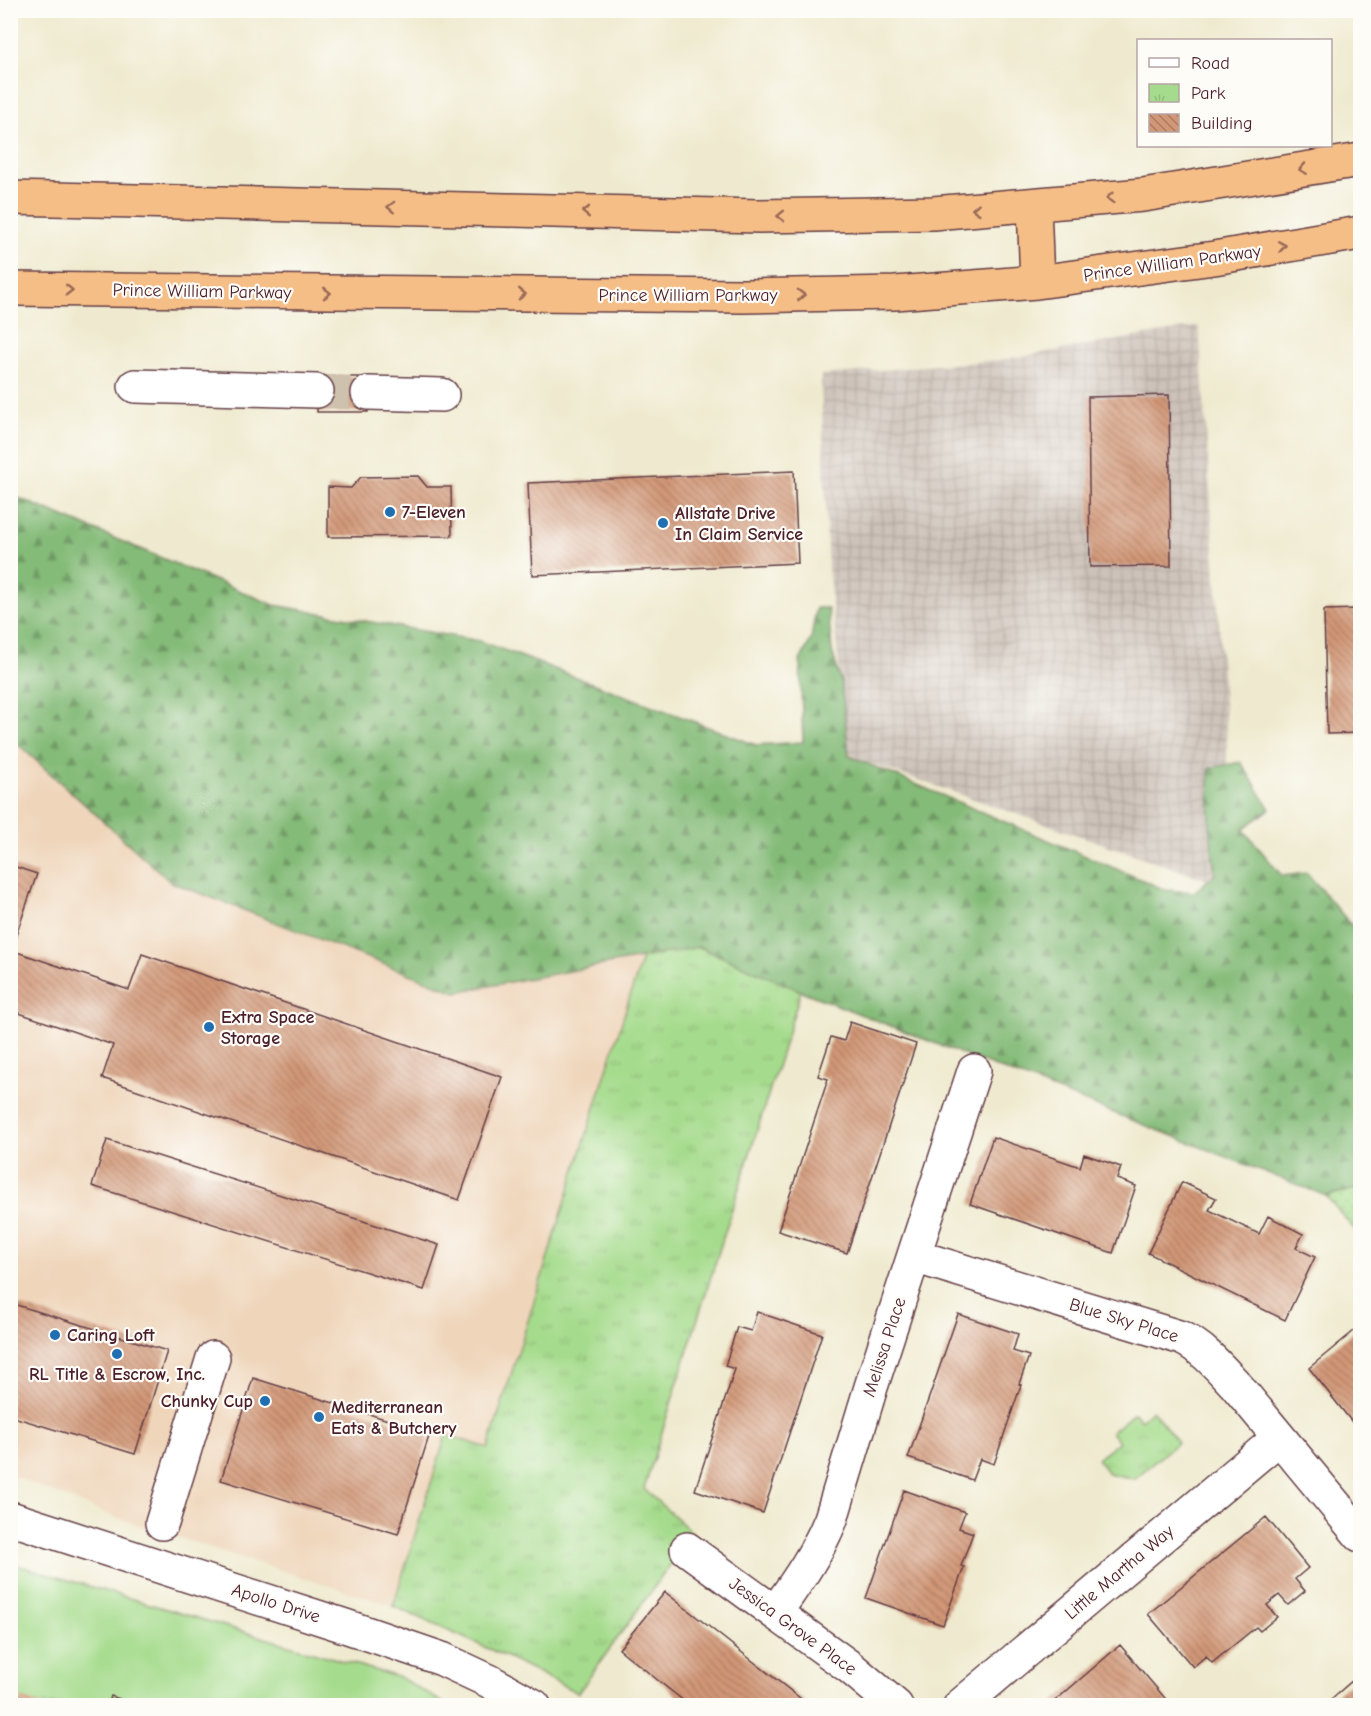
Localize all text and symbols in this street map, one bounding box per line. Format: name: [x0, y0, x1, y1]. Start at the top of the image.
legend: [1137, 39, 1332, 147]
text: Road: [1191, 53, 1230, 74]
text: Park: [1191, 83, 1226, 104]
text: Building: [1191, 113, 1253, 134]
one-way arrow: [1298, 163, 1307, 175]
one-way arrow: [1105, 191, 1114, 204]
one-way arrow: [387, 201, 396, 213]
one-way arrow: [972, 203, 981, 216]
one-way arrow: [582, 206, 591, 218]
one-way arrow: [777, 209, 786, 222]
street label: Prince William Parkway: [1082, 241, 1263, 286]
one-way arrow: [1277, 241, 1287, 253]
street label: Prince William Parkway: [112, 279, 293, 304]
one-way arrow: [64, 284, 73, 296]
street label: Prince William Parkway: [598, 285, 778, 306]
one-way arrow: [322, 287, 331, 299]
one-way arrow: [517, 288, 526, 300]
one-way arrow: [796, 289, 805, 301]
place label: 7-Eleven: [402, 502, 466, 523]
place label: Allstate Drive In Claim Service: [675, 503, 803, 545]
marker: 7-Eleven: [383, 505, 397, 519]
marker: Allstate Drive In Claim Service: [656, 516, 670, 530]
place label: Extra Space Storage: [221, 1007, 314, 1049]
marker: Extra Space Storage: [202, 1020, 216, 1034]
street label: Blue Sky Place: [1067, 1294, 1181, 1347]
street label: Melissa Place: [859, 1295, 910, 1400]
place label: Caring Loft: [67, 1325, 156, 1346]
marker: Caring Loft: [48, 1328, 62, 1342]
marker: RL Title & Escrow, Inc.: [110, 1347, 124, 1361]
place label: RL Title & Escrow, Inc.: [29, 1364, 205, 1385]
place label: Chunky Cup: [161, 1391, 253, 1412]
marker: Chunky Cup: [258, 1394, 272, 1408]
place label: Mediterranean Eats & Butchery: [331, 1397, 457, 1439]
marker: Mediterranean Eats & Butchery: [312, 1410, 326, 1424]
street label: Little Martha Way: [1061, 1520, 1179, 1624]
street label: Jessica Grove Place: [725, 1573, 861, 1680]
street label: Apollo Drive: [229, 1579, 323, 1628]

